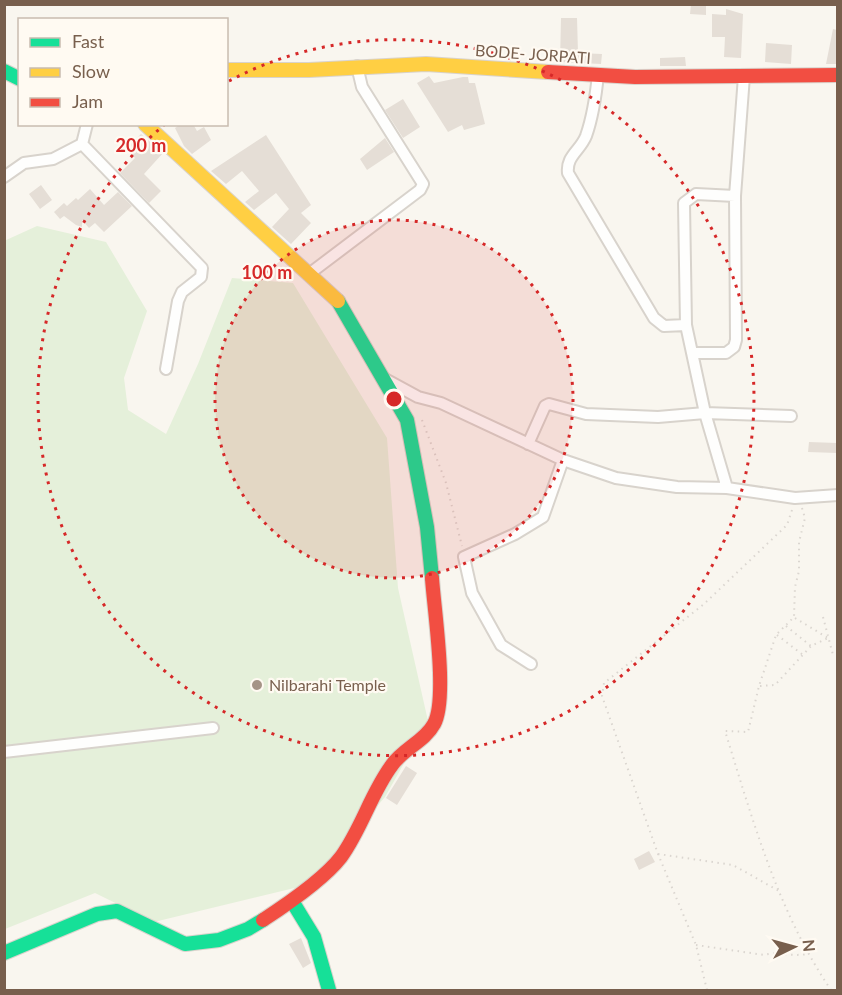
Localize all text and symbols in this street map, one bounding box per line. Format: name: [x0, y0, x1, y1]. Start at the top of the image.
legend: [18, 18, 228, 126]
text: Fast: [72, 30, 105, 52]
street label: BODE- JORPATI: [474, 40, 592, 67]
text: Slow: [72, 60, 110, 82]
text: Jam: [72, 90, 103, 112]
text: 200 m: [116, 134, 166, 156]
text: 100 m: [242, 261, 292, 283]
centre of rings: [384, 389, 404, 409]
place label: Nilbarahi Temple: [269, 675, 386, 694]
marker: Nilbarahi Temple: [250, 678, 264, 692]
north arrow: [764, 917, 824, 977]
text: N: [799, 939, 819, 953]

